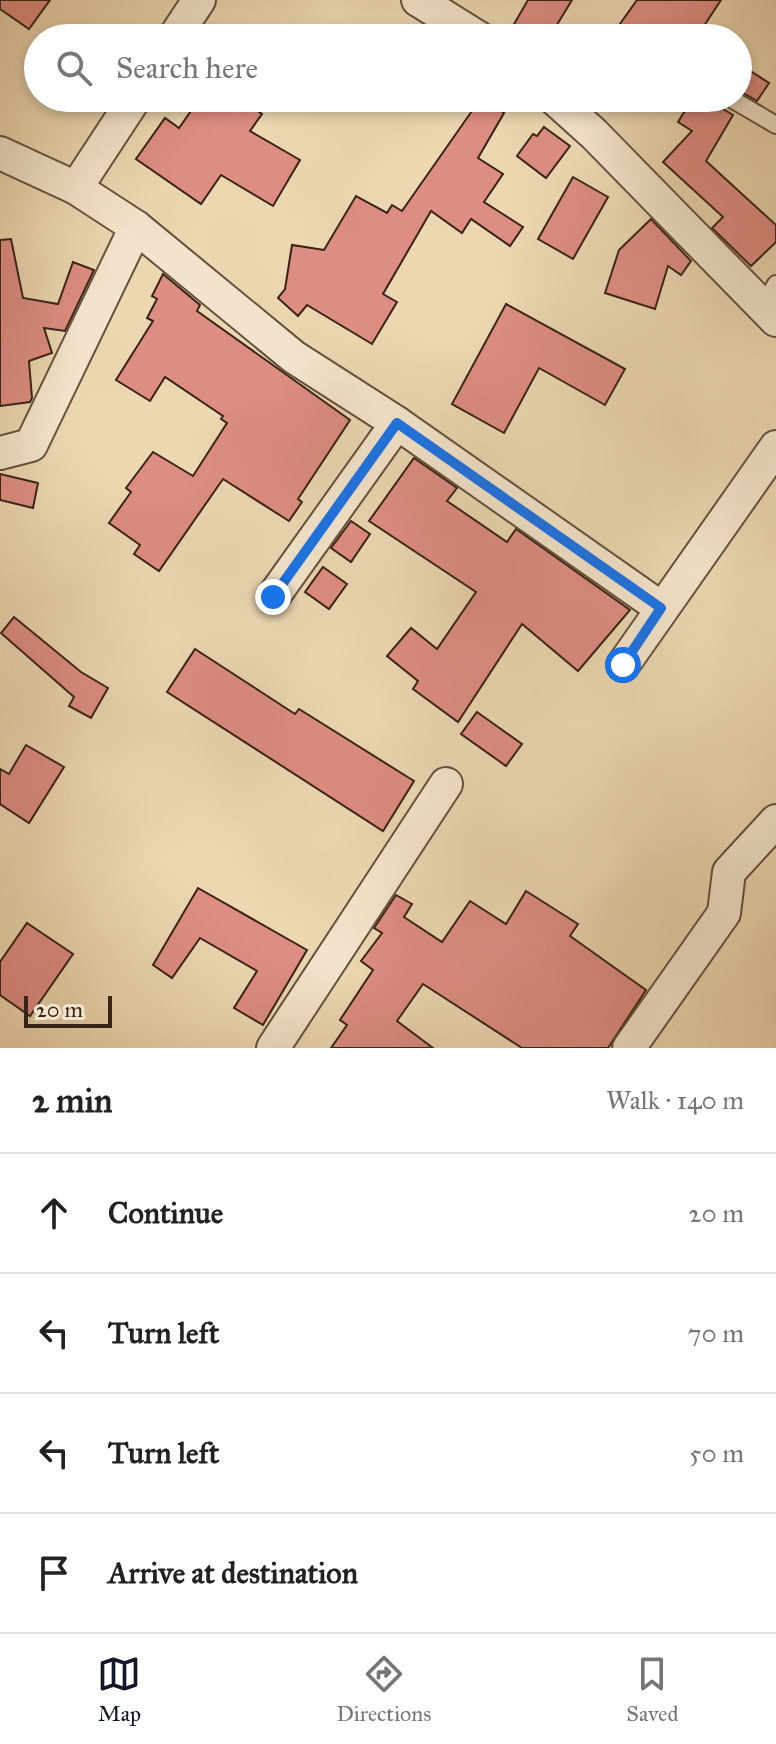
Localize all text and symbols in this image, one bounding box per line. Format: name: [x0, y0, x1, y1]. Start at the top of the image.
search box: [24, 24, 752, 112]
icon: search: [52, 46, 96, 90]
text: Search here: [116, 50, 258, 86]
route end: [255, 579, 291, 615]
route start: [605, 647, 641, 683]
scale bar: [24, 992, 112, 1028]
text: 20 m: [36, 996, 83, 1023]
text: 2 min: [32, 1080, 112, 1121]
text: Walk · 140 m: [606, 1084, 744, 1116]
icon: ahead: [32, 1191, 76, 1235]
text: Continue: [108, 1195, 223, 1231]
text: 20 m: [689, 1197, 744, 1229]
icon: left: [32, 1311, 76, 1355]
text: Turn left: [108, 1315, 219, 1351]
text: 70 m: [688, 1317, 744, 1349]
icon: left: [32, 1431, 76, 1475]
text: Turn left: [108, 1435, 219, 1471]
text: 50 m: [689, 1437, 744, 1469]
icon: arrive: [32, 1551, 76, 1595]
text: Arrive at destination: [108, 1555, 358, 1591]
tab: Map: [97, 1652, 141, 1727]
tab: Directions: [336, 1652, 431, 1727]
tab: Saved: [626, 1652, 678, 1727]

